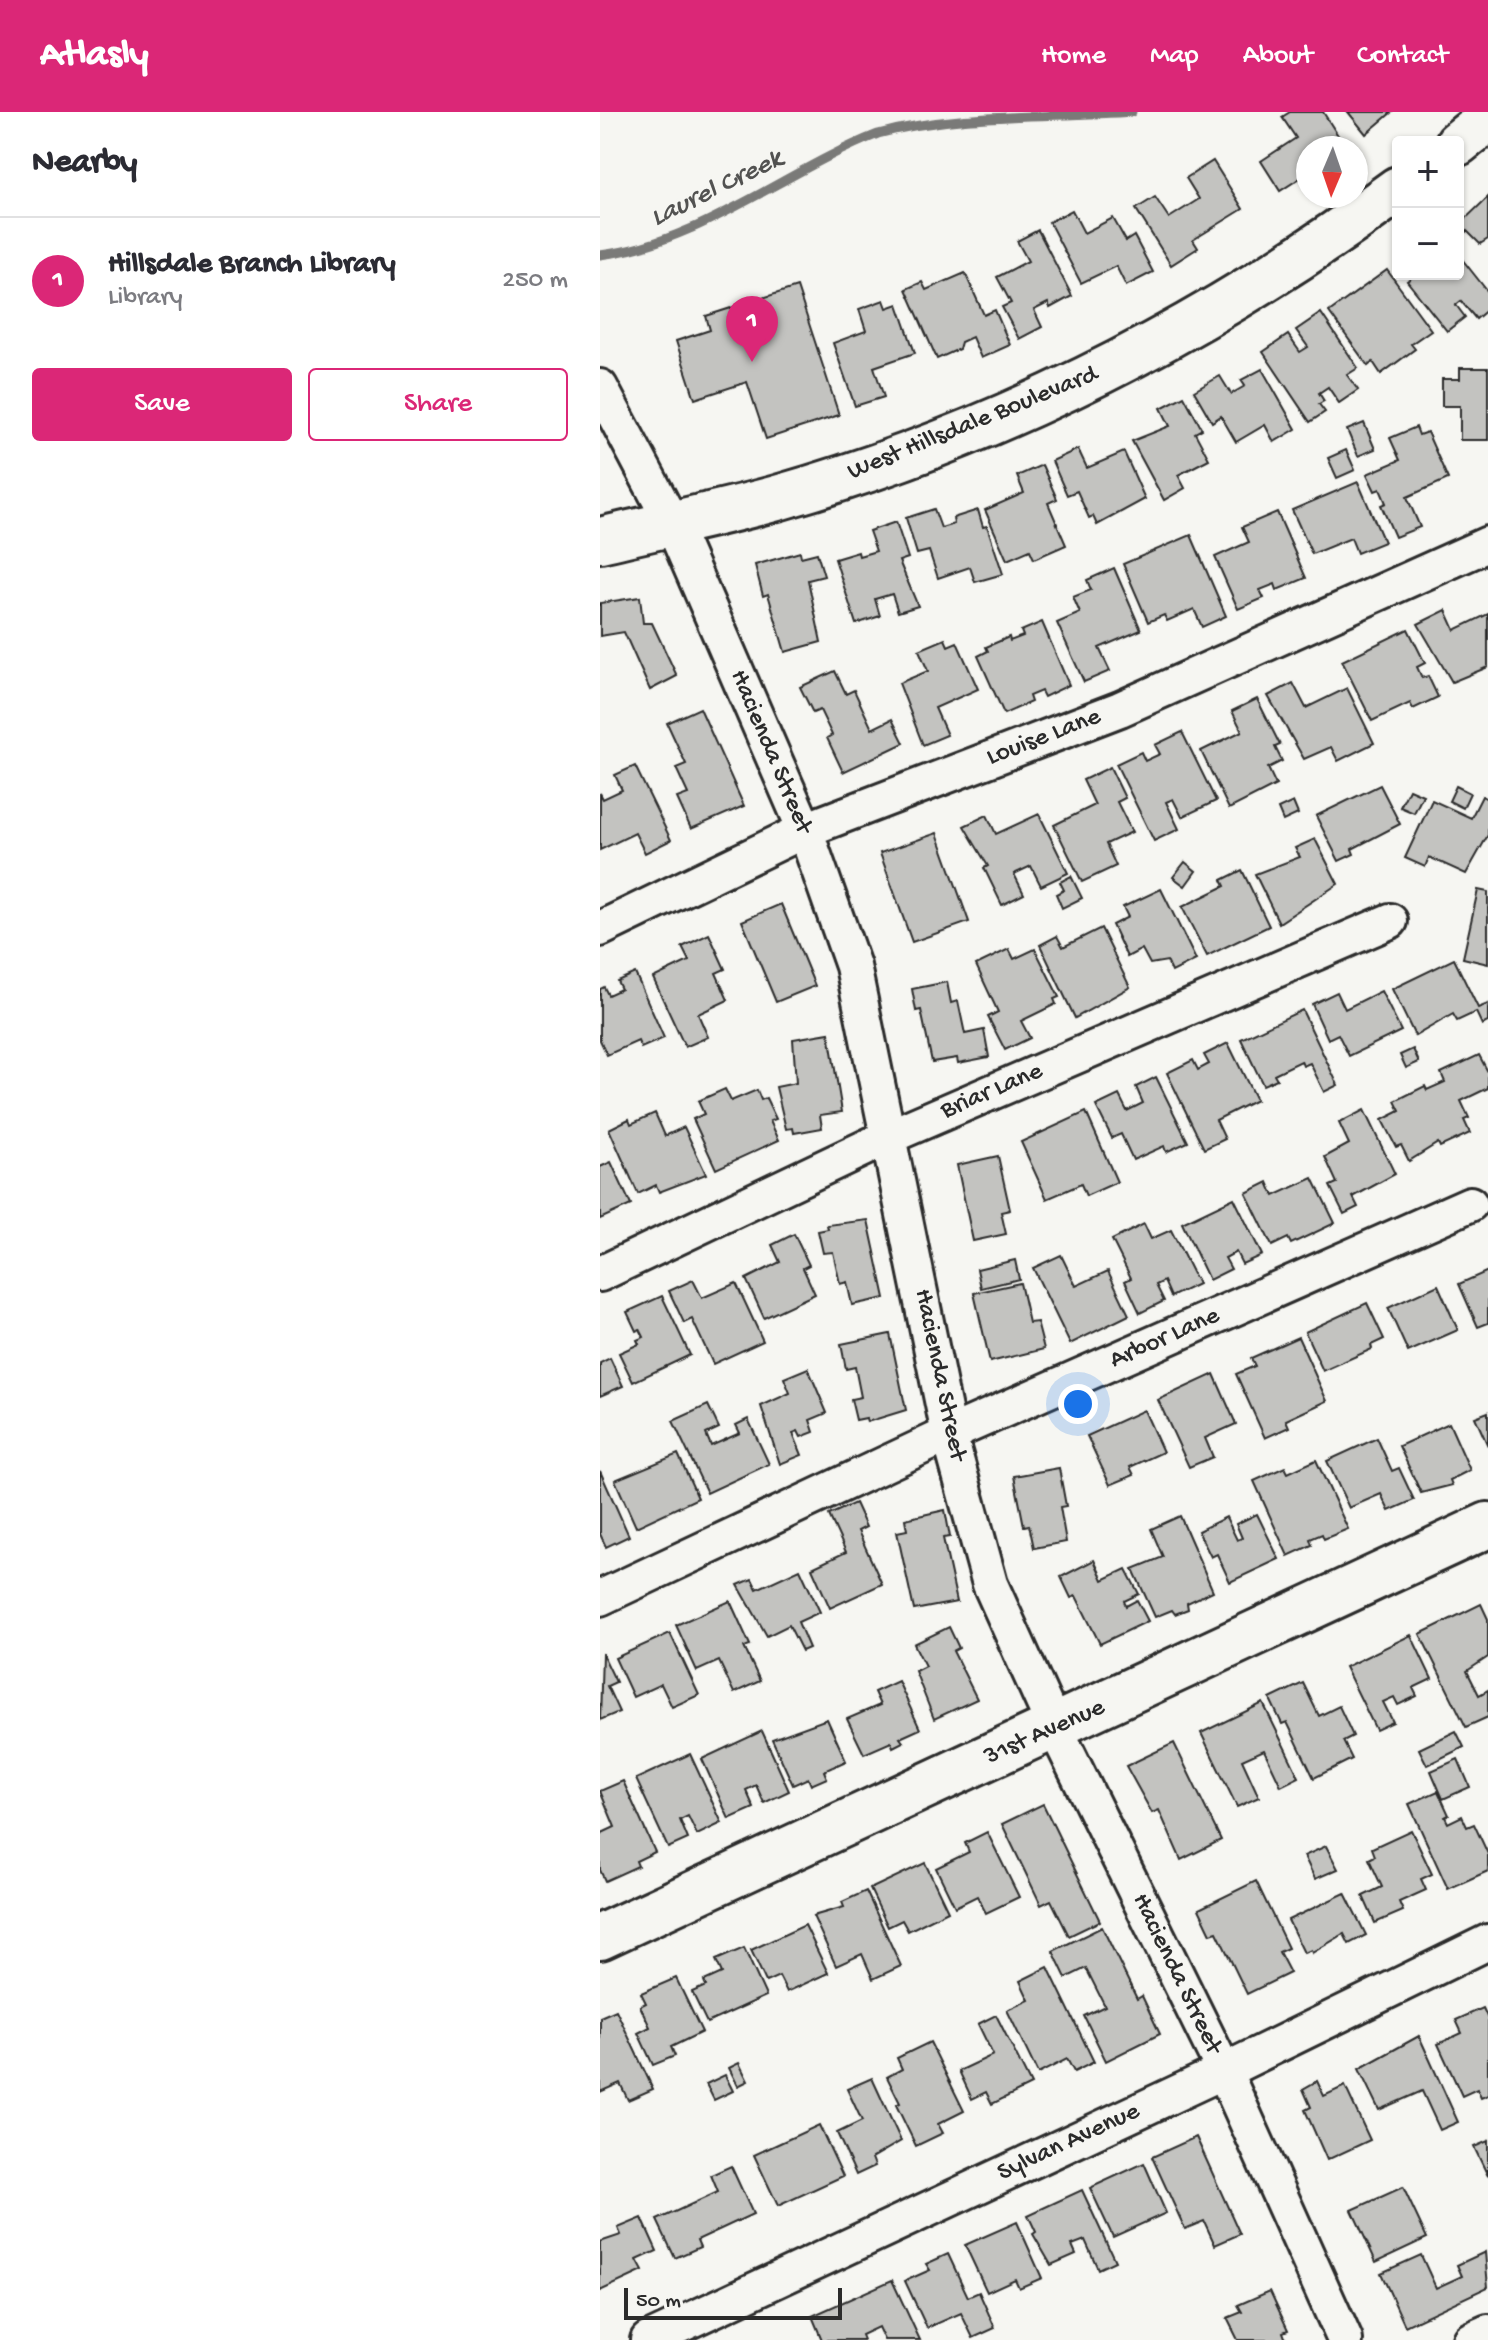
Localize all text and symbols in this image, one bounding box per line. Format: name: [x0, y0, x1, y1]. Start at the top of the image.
text: Atlasly: [40, 34, 148, 78]
text: Home: [1041, 40, 1106, 73]
text: Map: [1150, 40, 1199, 73]
text: About: [1243, 40, 1313, 73]
text: Contact: [1357, 40, 1448, 73]
north arrow: [1296, 136, 1368, 208]
map controls: [1392, 136, 1464, 280]
button: +: [1392, 136, 1464, 208]
water label: Laurel Creek: [646, 142, 791, 235]
text: Nearby: [32, 144, 137, 184]
button: −: [1392, 208, 1464, 280]
text: Hillsdale Branch Library: [108, 248, 396, 283]
text: 1: [53, 266, 63, 297]
text: 250 m: [502, 266, 568, 297]
text: Library: [108, 283, 183, 314]
pin: 1: [726, 296, 778, 362]
street label: West Hillsdale Boulevard: [844, 359, 1104, 488]
button: Save: [32, 368, 292, 441]
button: Share: [308, 368, 568, 441]
street label: Hacienda Street: [722, 666, 819, 841]
street label: Louise Lane: [983, 702, 1106, 774]
street label: Briar Lane: [935, 1056, 1048, 1128]
street label: Hacienda Street: [906, 1286, 973, 1466]
street label: Arbor Lane: [1105, 1301, 1225, 1377]
your location: [1058, 1384, 1098, 1424]
street label: 31st Avenue: [979, 1692, 1111, 1774]
street label: Hacienda Street: [1124, 1889, 1229, 2061]
street label: Sylvan Avenue: [993, 2096, 1145, 2189]
scale bar: [624, 2284, 842, 2320]
text: 50 m: [636, 2289, 681, 2315]

